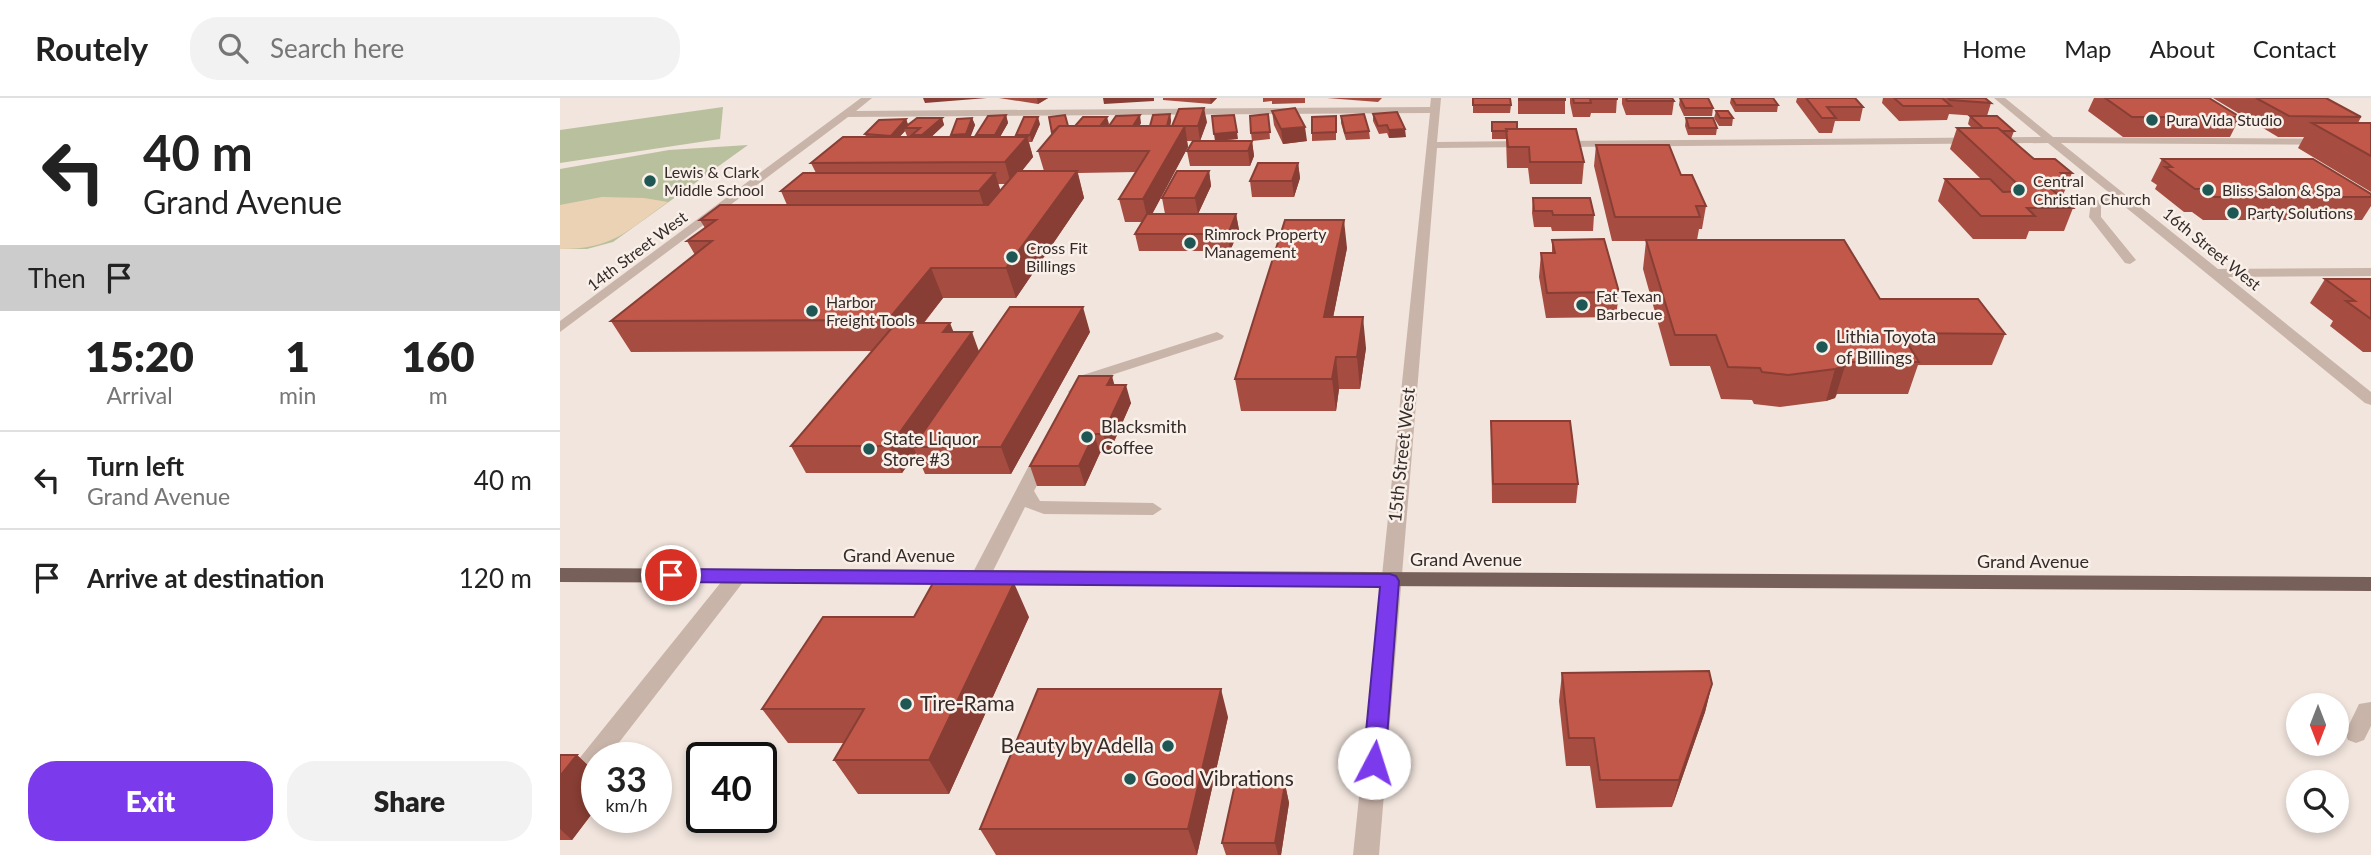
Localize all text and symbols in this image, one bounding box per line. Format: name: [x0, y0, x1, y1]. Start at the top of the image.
search box: [190, 17, 680, 80]
text: Routely: [35, 28, 148, 68]
icon: search: [214, 29, 252, 67]
text: Search here: [270, 32, 404, 64]
text: Home: [1962, 34, 2026, 63]
text: Map: [2064, 34, 2112, 63]
text: About: [2150, 34, 2215, 63]
text: Contact: [2253, 34, 2336, 63]
place label: Pura Vida Studio: [2166, 110, 2282, 129]
marker: Pura Vida Studio: [2144, 112, 2160, 128]
text: 40 m: [143, 123, 253, 181]
icon: left: [28, 126, 119, 217]
place label: Lewis & Clark Middle School: [664, 162, 764, 199]
place label: Central Christian Church: [2033, 171, 2151, 208]
marker: Lewis & Clark Middle School: [642, 173, 658, 189]
place label: Bliss Salon & Spa: [2222, 180, 2341, 199]
text: Grand Avenue: [143, 182, 342, 221]
marker: Central Christian Church: [2011, 182, 2027, 198]
marker: Bliss Salon & Spa: [2200, 182, 2216, 198]
street label: 16th Street West: [2160, 203, 2265, 294]
place label: Party Solutions: [2247, 203, 2353, 222]
marker: Party Solutions: [2225, 205, 2241, 221]
street label: 14th Street West: [583, 207, 691, 294]
place label: Rimrock Property Management: [1204, 224, 1327, 261]
marker: Rimrock Property Management: [1182, 235, 1198, 251]
place label: Cross Fit Billings: [1026, 238, 1088, 275]
marker: Cross Fit Billings: [1004, 249, 1020, 265]
icon: arrive: [100, 259, 138, 297]
text: Then: [28, 262, 86, 294]
place label: Fat Texan Barbecue: [1596, 286, 1662, 323]
place label: Harbor Freight Tools: [826, 292, 915, 329]
marker: Fat Texan Barbecue: [1574, 297, 1590, 313]
marker: Harbor Freight Tools: [804, 303, 820, 319]
place label: Lithia Toyota of Billings: [1836, 325, 1936, 368]
text: 15:20: [85, 331, 194, 381]
text: 1: [286, 331, 310, 381]
text: 160: [402, 331, 475, 381]
marker: Lithia Toyota of Billings: [1814, 339, 1830, 355]
text: Arrival: [106, 381, 173, 409]
text: min: [279, 381, 316, 409]
text: m: [429, 381, 448, 409]
street label: 15th Street West: [1383, 386, 1419, 523]
place label: Blacksmith Coffee: [1101, 415, 1187, 458]
place label: State Liquor Store #3: [883, 427, 979, 470]
marker: Blacksmith Coffee: [1079, 429, 1095, 445]
marker: State Liquor Store #3: [861, 441, 877, 457]
text: Turn left: [87, 450, 184, 482]
icon: left: [28, 461, 66, 499]
text: 40 m: [474, 464, 532, 496]
text: Grand Avenue: [87, 482, 230, 510]
street label: Grand Avenue: [843, 544, 955, 566]
pin: [641, 545, 701, 605]
street label: Grand Avenue: [1410, 548, 1522, 570]
street label: Grand Avenue: [1977, 550, 2089, 572]
icon: arrive: [652, 556, 690, 594]
icon: arrive: [28, 559, 66, 597]
text: Arrive at destination: [87, 562, 324, 594]
text: 120 m: [459, 562, 532, 594]
place label: Tire-Rama: [920, 690, 1015, 715]
north arrow: [2286, 693, 2348, 756]
map controls: [2286, 693, 2349, 833]
marker: Tire-Rama: [898, 696, 914, 712]
position arrow: [1337, 726, 1411, 800]
place label: Beauty by Adella: [1000, 732, 1154, 757]
marker: Beauty by Adella: [1160, 738, 1176, 754]
speed limit sign: 40: [686, 742, 777, 833]
text: 33: [606, 757, 647, 799]
button: Exit: [28, 761, 273, 841]
button: Share: [287, 761, 532, 841]
place label: Good Vibrations: [1144, 765, 1294, 790]
button: search: [2286, 770, 2349, 833]
marker: Good Vibrations: [1122, 771, 1138, 787]
text: km/h: [605, 794, 648, 816]

